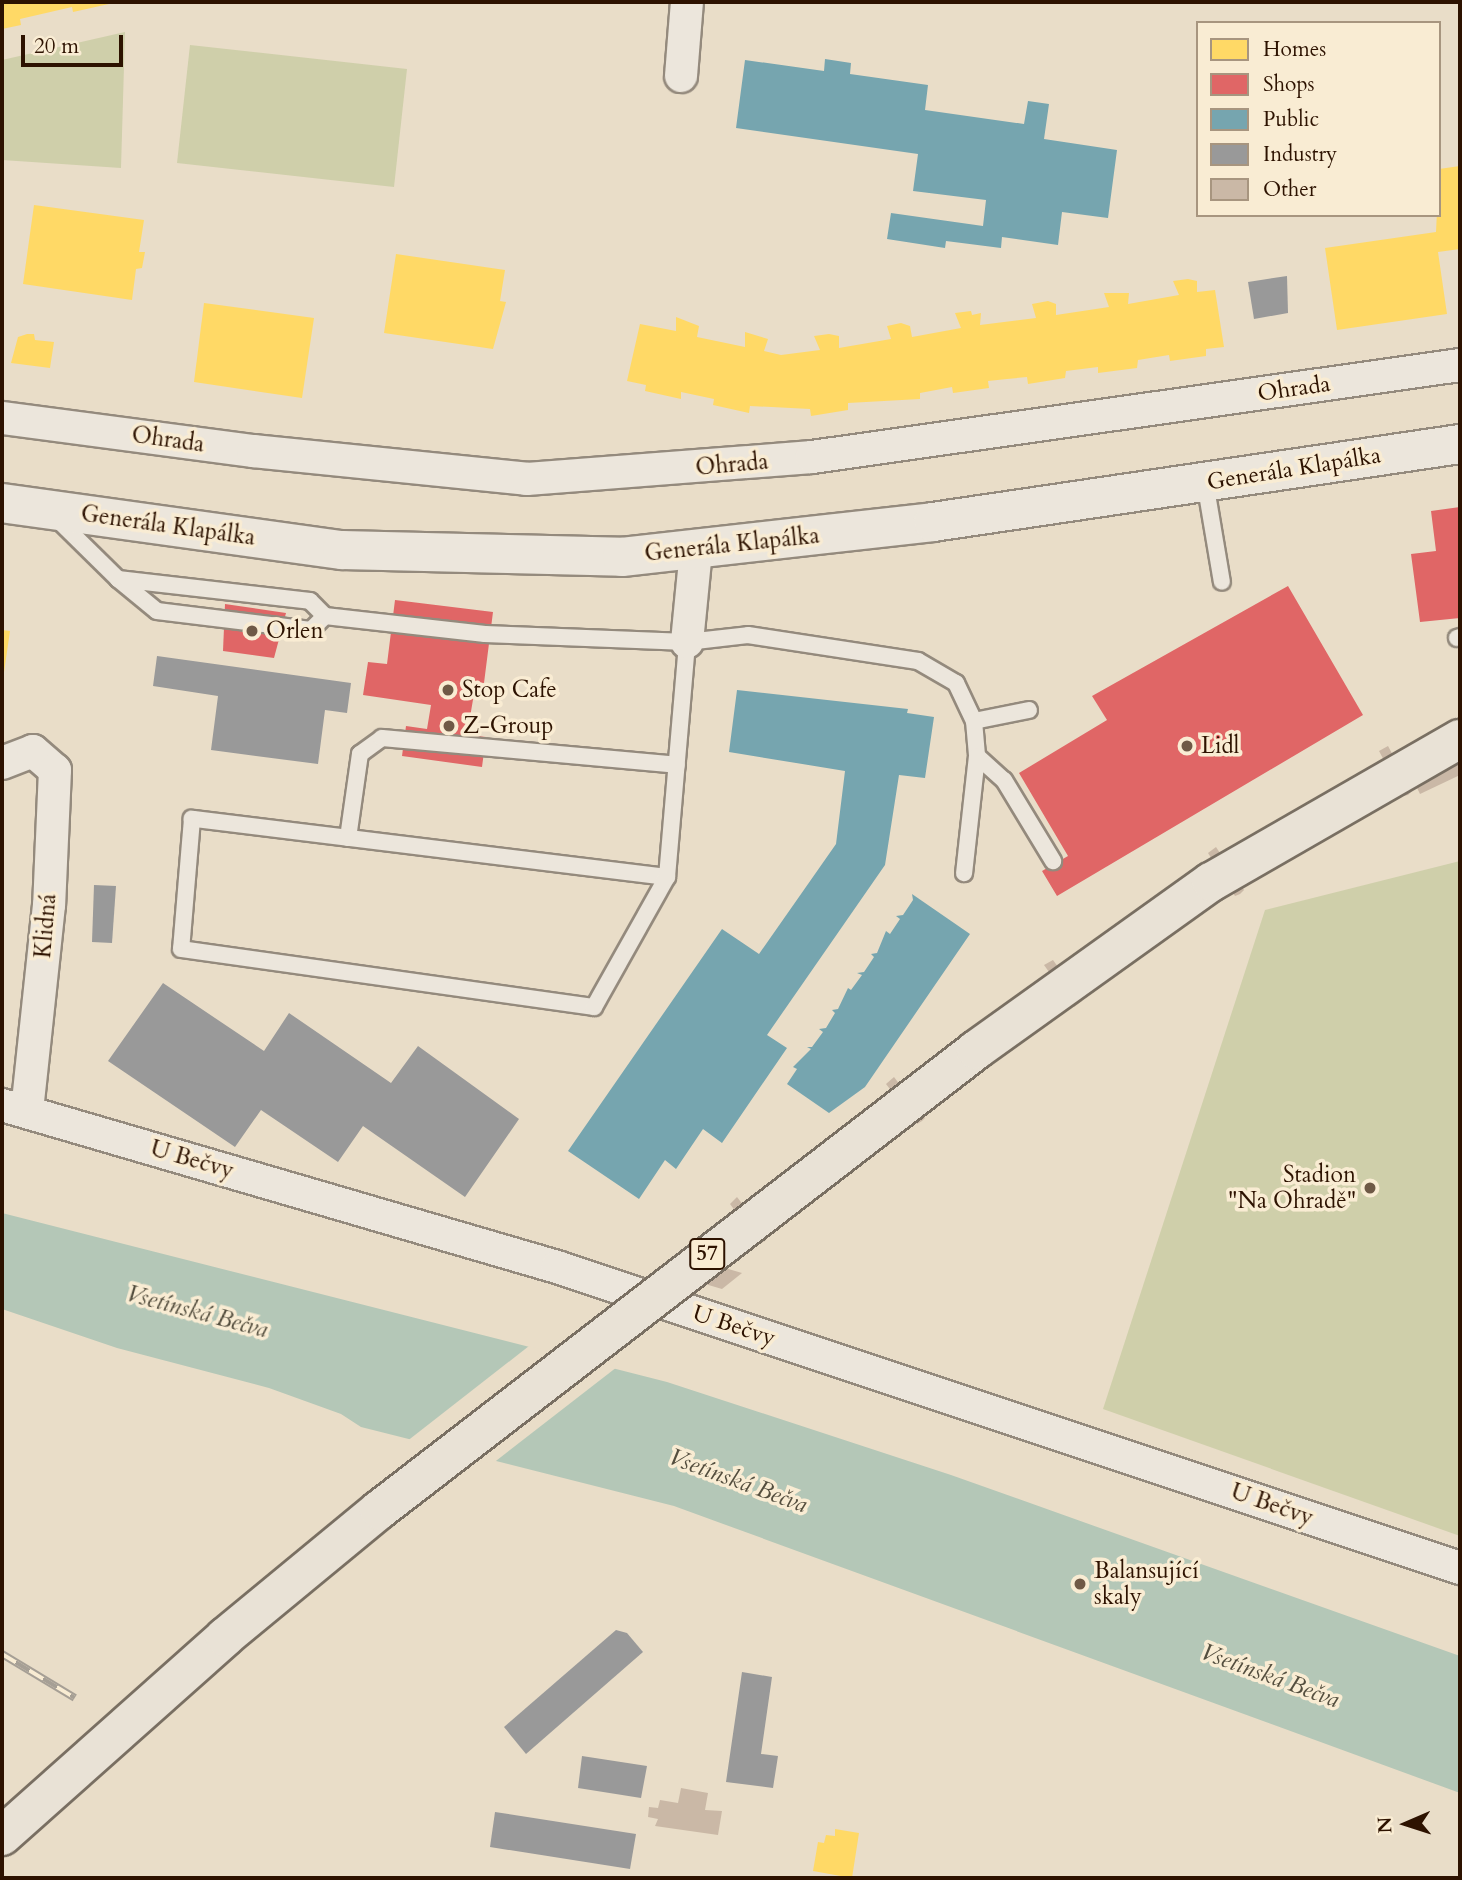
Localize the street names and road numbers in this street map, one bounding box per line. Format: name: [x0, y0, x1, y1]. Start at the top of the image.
street label: Ohrada: [1256, 370, 1332, 408]
street label: Ohrada: [130, 421, 206, 459]
street label: Generála Klapálka: [1205, 442, 1383, 496]
street label: Ohrada: [694, 448, 770, 482]
street label: Generála Klapálka: [79, 500, 257, 552]
street label: Generála Klapálka: [643, 522, 821, 568]
street label: Klidná: [29, 893, 63, 959]
street label: U Bečvy: [147, 1135, 237, 1185]
road number: 57: [688, 1236, 726, 1272]
street label: U Bečvy: [689, 1300, 779, 1352]
street label: U Bečvy: [1227, 1478, 1317, 1532]

